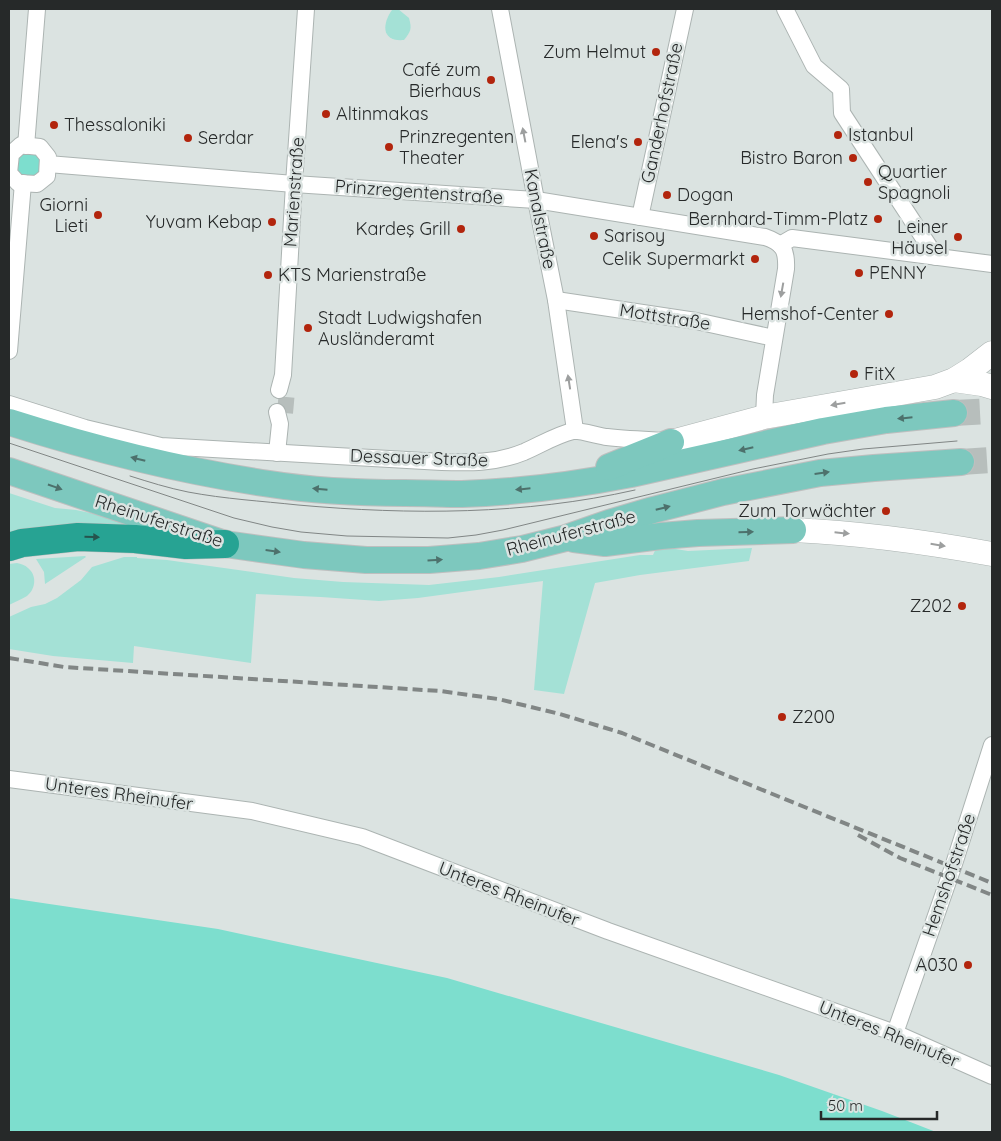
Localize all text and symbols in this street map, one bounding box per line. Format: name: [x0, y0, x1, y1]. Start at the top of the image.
place label: Zum Helmut: [543, 40, 646, 63]
street label: Ganderhofstraße: [635, 41, 688, 185]
marker: Zum Helmut: [650, 46, 662, 58]
place label: Café zum Bierhaus: [402, 58, 481, 102]
marker: Café zum Bierhaus: [485, 74, 497, 86]
place label: Altinmakas: [336, 102, 428, 125]
marker: Altinmakas: [320, 108, 332, 120]
place label: Thessaloniki: [64, 113, 166, 136]
marker: Thessaloniki: [48, 119, 60, 131]
place label: Istanbul: [848, 123, 914, 146]
place label: Prinzregenten Theater: [399, 125, 514, 169]
place label: Serdar: [198, 126, 254, 149]
one-way arrow: [519, 127, 527, 143]
marker: Istanbul: [832, 129, 844, 141]
place label: Elena's: [570, 130, 628, 153]
marker: Serdar: [182, 132, 194, 144]
street label: Marienstraße: [278, 136, 309, 248]
marker: Elena's: [632, 136, 644, 148]
marker: Prinzregenten Theater: [383, 141, 395, 153]
place label: Bistro Baron: [740, 146, 843, 169]
marker: Bistro Baron: [847, 152, 859, 164]
place label: Quartier Spagnoli: [878, 160, 950, 204]
street label: Kanalstraße: [519, 167, 561, 271]
street label: Prinzregentenstraße: [334, 174, 504, 209]
marker: Quartier Spagnoli: [862, 176, 874, 188]
place label: Dogan: [677, 183, 733, 206]
marker: Dogan: [661, 189, 673, 201]
place label: Giorni Lieti: [40, 193, 88, 237]
place label: Bernhard-Timm-Platz: [688, 207, 868, 230]
marker: Giorni Lieti: [92, 209, 104, 221]
place label: Yuvam Kebap: [146, 210, 262, 233]
marker: Bernhard-Timm-Platz: [872, 213, 884, 225]
place label: Leiner Häusel: [891, 215, 948, 259]
marker: Yuvam Kebap: [266, 216, 278, 228]
place label: Kardeş Grill: [355, 217, 451, 240]
marker: Kardeş Grill: [455, 223, 467, 235]
place label: Sarisoy: [604, 224, 665, 247]
marker: Sarisoy: [588, 230, 600, 242]
marker: Leiner Häusel: [952, 231, 964, 243]
place label: Celik Supermarkt: [602, 247, 745, 270]
marker: Celik Supermarkt: [749, 253, 761, 265]
place label: PENNY: [869, 261, 926, 284]
place label: KTS Marienstraße: [278, 263, 426, 286]
marker: PENNY: [853, 267, 865, 279]
marker: KTS Marienstraße: [262, 269, 274, 281]
one-way arrow: [778, 283, 786, 299]
street label: Mottstraße: [618, 298, 712, 335]
place label: Hemshof-Center: [741, 302, 879, 325]
place label: Stadt Ludwigshafen Ausländeramt: [318, 306, 482, 350]
marker: Hemshof-Center: [883, 308, 895, 320]
marker: Stadt Ludwigshafen Ausländeramt: [302, 322, 314, 334]
place label: FitX: [864, 362, 895, 385]
marker: FitX: [848, 368, 860, 380]
one-way arrow: [564, 374, 572, 390]
one-way arrow: [830, 401, 846, 409]
one-way arrow: [897, 414, 913, 422]
street label: Dessauer Straße: [350, 444, 488, 471]
one-way arrow: [737, 445, 753, 453]
one-way arrow: [131, 454, 146, 462]
one-way arrow: [814, 469, 830, 477]
one-way arrow: [48, 483, 63, 491]
one-way arrow: [312, 485, 328, 493]
one-way arrow: [515, 485, 531, 493]
street label: Rheinuferstraße: [92, 489, 226, 552]
place label: Zum Torwächter: [738, 499, 876, 522]
one-way arrow: [655, 503, 670, 511]
street label: Rheinuferstraße: [504, 504, 638, 561]
marker: Zum Torwächter: [880, 505, 892, 517]
one-way arrow: [738, 528, 754, 536]
one-way arrow: [834, 529, 850, 537]
one-way arrow: [84, 534, 100, 542]
one-way arrow: [931, 541, 947, 549]
one-way arrow: [265, 547, 281, 555]
one-way arrow: [427, 555, 443, 563]
place label: Z202: [910, 594, 952, 617]
marker: Z202: [956, 600, 968, 612]
place label: Z200: [792, 705, 835, 728]
marker: Z200: [776, 711, 788, 723]
street label: Unteres Rheinufer: [44, 772, 195, 815]
street label: Hemshofstraße: [917, 810, 980, 939]
street label: Unteres Rheinufer: [435, 856, 583, 931]
place label: A030: [916, 953, 958, 976]
marker: A030: [962, 959, 974, 971]
street label: Unteres Rheinufer: [816, 995, 963, 1072]
scale bar: [821, 1088, 937, 1120]
text: 50 m: [828, 1096, 863, 1115]

